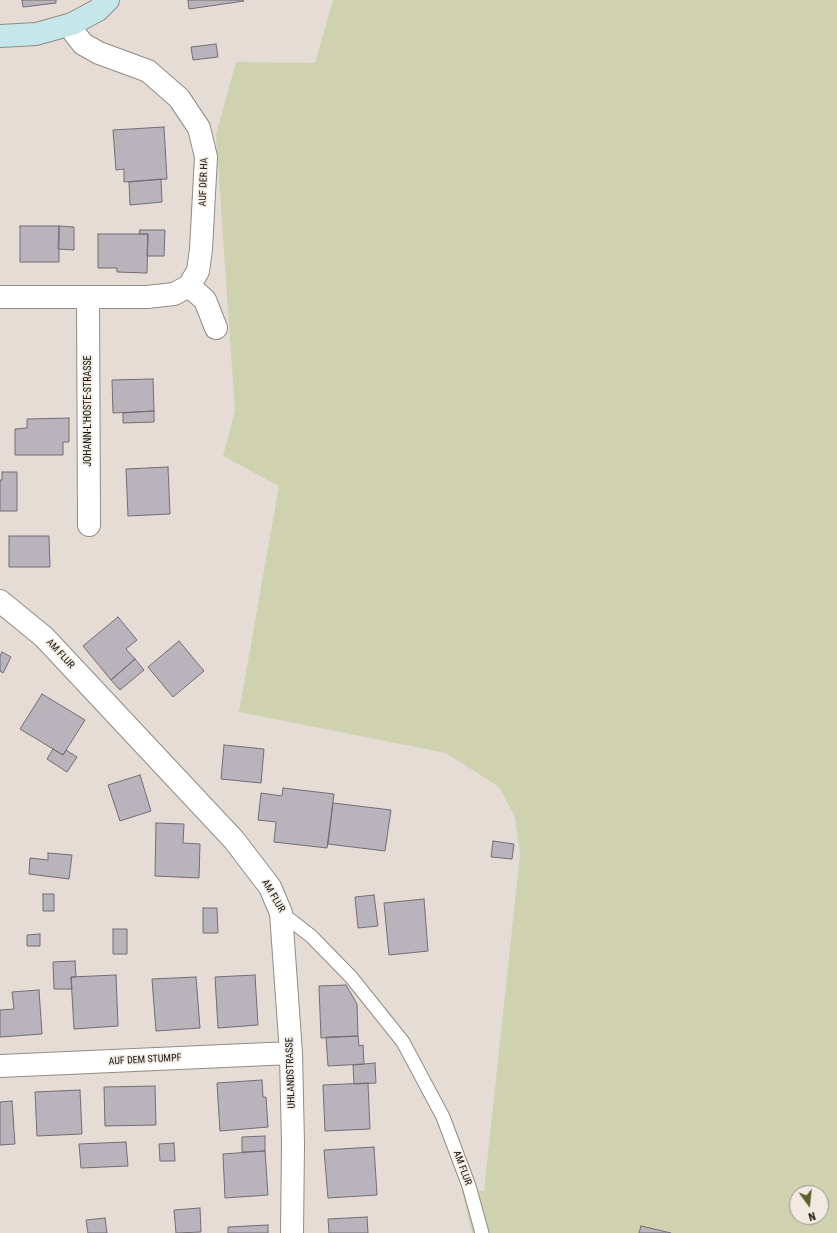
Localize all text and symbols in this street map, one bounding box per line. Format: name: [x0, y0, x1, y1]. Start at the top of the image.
street label: AUF DER HA: [197, 157, 211, 207]
street label: JOHANN-L'HOSTE-STRASSE: [82, 355, 94, 467]
street label: AM FLUR: [43, 637, 77, 671]
street label: AM FLUR: [259, 877, 287, 915]
street label: UHLANDSTRASSE: [284, 1037, 298, 1109]
street label: AUF DEM STUMPF: [108, 1052, 182, 1068]
street label: AM FLUR: [450, 1149, 474, 1187]
north arrow: [789, 1185, 829, 1225]
text: N: [807, 1209, 817, 1223]

